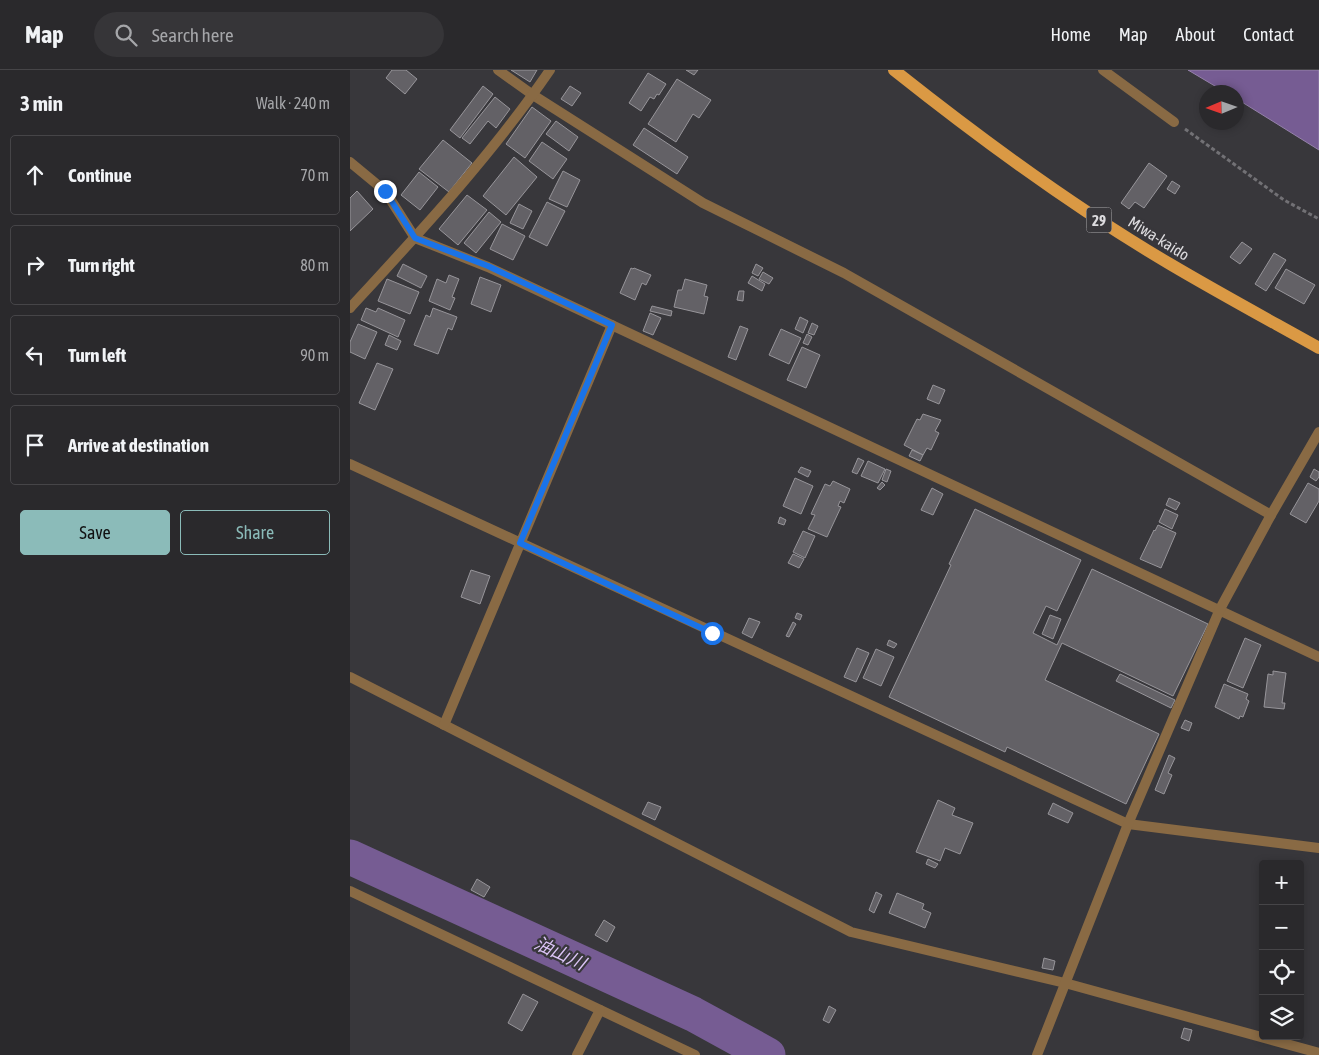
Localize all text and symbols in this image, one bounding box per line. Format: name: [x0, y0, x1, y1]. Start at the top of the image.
search box: [94, 12, 444, 57]
text: Map: [25, 21, 64, 48]
icon: search: [112, 21, 140, 49]
text: Search here: [152, 24, 234, 46]
text: Home: [1051, 24, 1091, 45]
text: Map: [1119, 24, 1148, 45]
text: About: [1176, 24, 1215, 45]
text: Contact: [1243, 24, 1294, 45]
north arrow: [1199, 85, 1244, 130]
text: 3 min: [20, 91, 63, 115]
text: Walk · 240 m: [256, 94, 330, 112]
icon: ahead: [21, 161, 49, 189]
text: Continue: [68, 164, 132, 186]
text: 70 m: [300, 166, 329, 184]
route end: [374, 180, 397, 203]
road number: 29: [1086, 208, 1112, 232]
street label: Miwa-kaido: [1125, 212, 1193, 264]
icon: right: [21, 251, 49, 279]
text: Turn right: [68, 254, 135, 276]
text: 80 m: [300, 256, 329, 274]
icon: left: [21, 341, 49, 369]
text: Turn left: [68, 344, 126, 366]
text: 90 m: [300, 346, 329, 364]
icon: arrive: [21, 431, 49, 459]
text: Arrive at destination: [68, 434, 209, 456]
button: Save: [20, 510, 170, 555]
button: Share: [180, 510, 330, 555]
route start: [701, 622, 724, 645]
map controls: [1259, 860, 1304, 1040]
button: +: [1259, 860, 1304, 905]
button: −: [1259, 905, 1304, 950]
water label: 油山川: [531, 932, 591, 975]
button: locate: [1259, 950, 1304, 995]
button: layers: [1259, 995, 1304, 1040]

